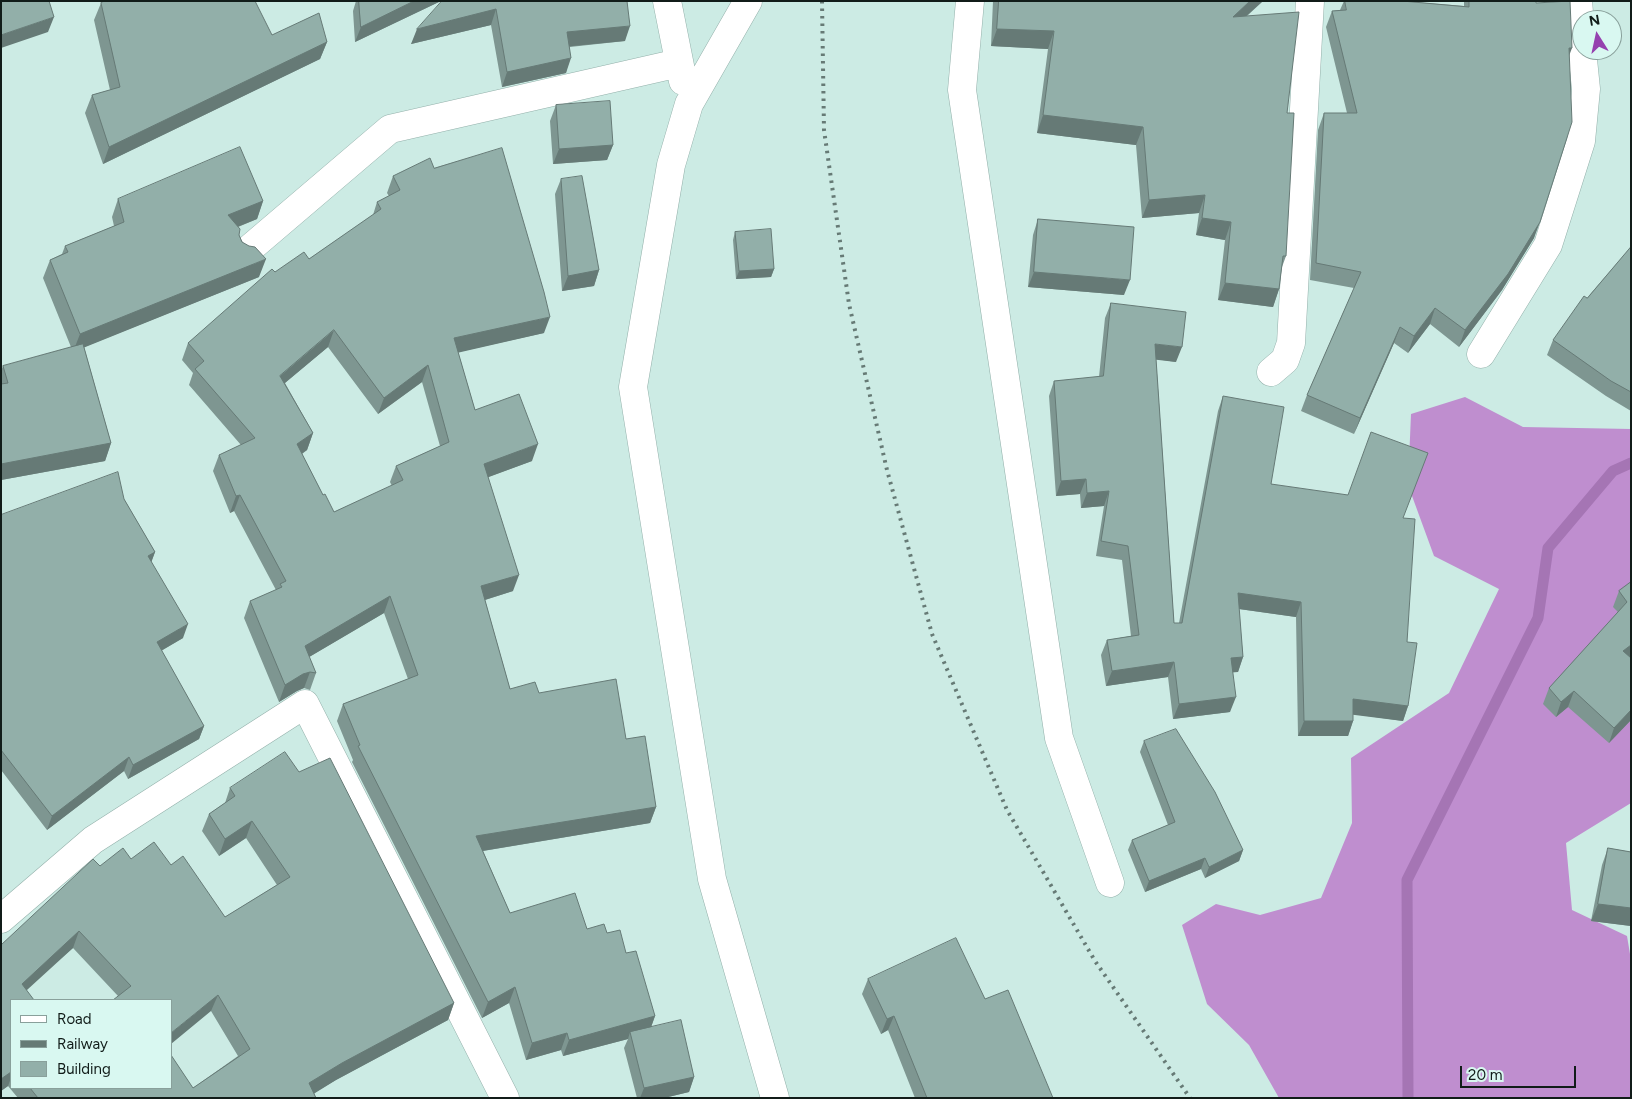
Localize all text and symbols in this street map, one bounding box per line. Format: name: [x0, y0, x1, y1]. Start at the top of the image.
north arrow: [1572, 10, 1622, 60]
text: N: [1588, 11, 1601, 30]
legend: [10, 999, 172, 1089]
text: Road: [57, 1010, 92, 1028]
text: Railway: [57, 1035, 108, 1053]
scale bar: [1462, 1056, 1578, 1088]
text: Building: [57, 1060, 111, 1078]
text: 20 m: [1468, 1066, 1502, 1084]

